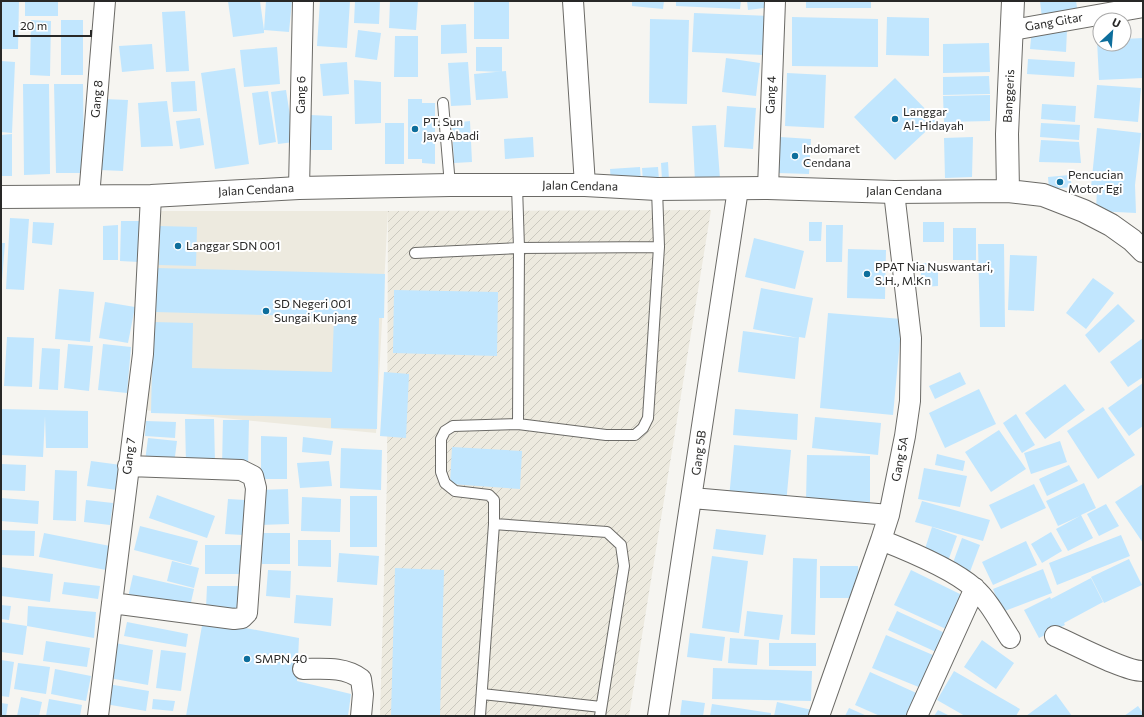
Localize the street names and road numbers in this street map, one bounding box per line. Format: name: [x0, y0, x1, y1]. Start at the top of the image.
street label: Gang Gitar: [1024, 9, 1084, 33]
street label: Banggeris: [1000, 69, 1016, 123]
street label: Gang 6: [293, 76, 307, 114]
street label: Gang 4: [762, 76, 778, 114]
street label: Gang 8: [87, 79, 105, 118]
street label: Jalan Cendana: [542, 177, 618, 194]
street label: Jalan Cendana: [218, 180, 294, 199]
street label: Jalan Cendana: [866, 183, 942, 198]
street label: Gang 5B: [688, 429, 708, 476]
street label: Gang 5A: [888, 435, 910, 483]
street label: Gang 7: [119, 437, 137, 475]

